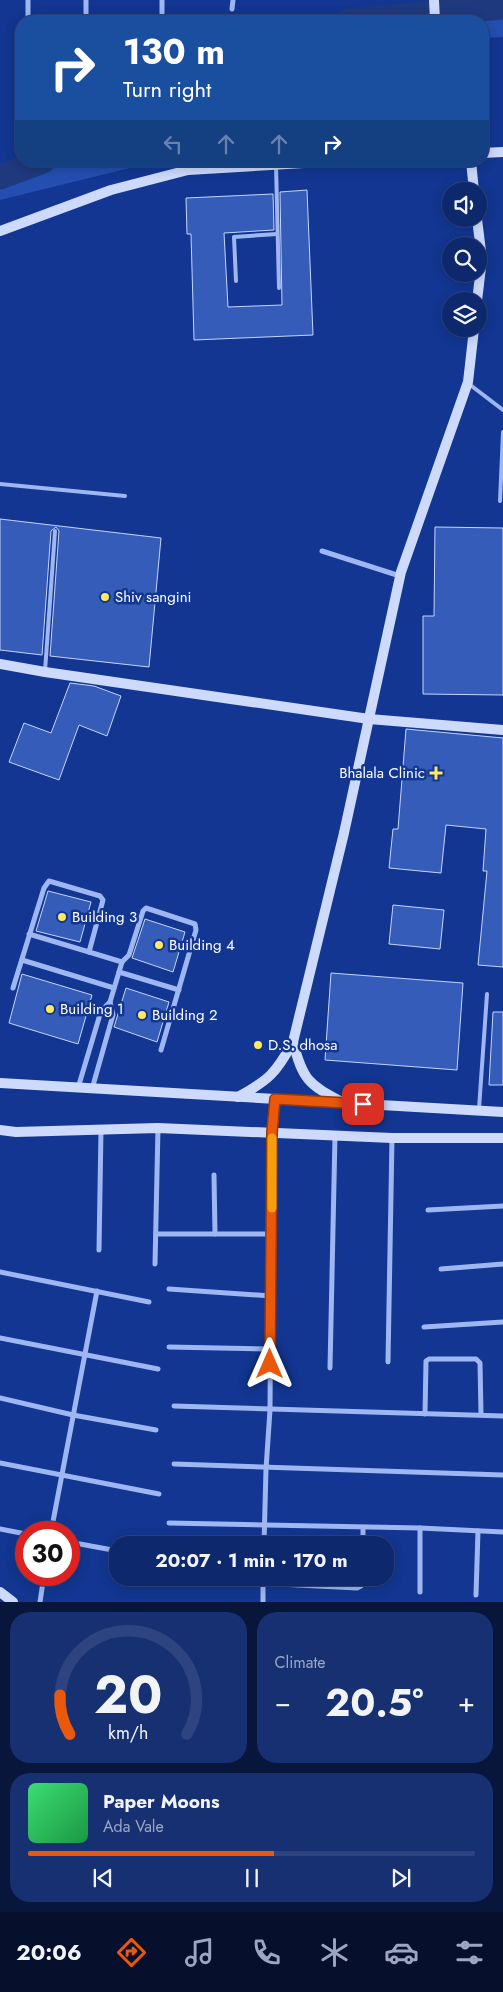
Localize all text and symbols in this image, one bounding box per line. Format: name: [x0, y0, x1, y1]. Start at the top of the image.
text: 130 m: [123, 27, 225, 77]
icon: right: [40, 35, 105, 100]
text: Turn right: [123, 73, 211, 105]
icon: left: [159, 130, 187, 158]
icon: ahead: [212, 130, 240, 158]
icon: ahead: [265, 130, 293, 158]
icon: right: [318, 130, 346, 158]
map controls: [442, 182, 487, 337]
button: sound: [442, 182, 487, 227]
button: search: [442, 237, 487, 282]
button: layers: [442, 292, 487, 337]
place label: Shiv sangini: [115, 586, 191, 608]
marker: Shiv sangini: [99, 591, 111, 603]
place label: Bhalala Clinic: [339, 762, 425, 784]
marker: Bhalala Clinic: [429, 766, 443, 780]
place label: Building 3: [72, 906, 137, 928]
marker: Building 3: [56, 911, 68, 923]
place label: Building 4: [169, 934, 235, 956]
marker: Building 4: [153, 939, 165, 951]
place label: Building 1: [60, 998, 124, 1020]
marker: Building 1: [44, 1003, 56, 1015]
place label: Building 2: [152, 1004, 218, 1026]
marker: Building 2: [136, 1009, 148, 1021]
place label: D.S. dhosa: [268, 1034, 337, 1056]
marker: D.S. dhosa: [252, 1039, 264, 1051]
pin: [342, 1083, 384, 1125]
icon: arrive: [349, 1090, 377, 1118]
position arrow: [243, 1337, 295, 1389]
speed limit sign: 30: [15, 1521, 80, 1586]
text: 20:07 · 1 min · 170 m: [155, 1547, 348, 1574]
text: Climate: [275, 1651, 326, 1674]
text: 20: [94, 1657, 163, 1733]
text: 20.5°: [325, 1675, 423, 1730]
text: −: [275, 1682, 291, 1723]
text: +: [458, 1682, 475, 1723]
text: km/h: [108, 1720, 148, 1746]
text: Paper Moons: [103, 1788, 220, 1815]
text: Ada Vale: [103, 1815, 164, 1838]
icon: previous: [89, 1864, 117, 1892]
icon: pause: [238, 1864, 266, 1892]
icon: next: [387, 1864, 415, 1892]
icon: directions: [114, 1935, 149, 1970]
icon: music: [182, 1935, 217, 1970]
icon: phone: [249, 1935, 284, 1970]
icon: climate: [317, 1935, 352, 1970]
icon: car: [384, 1935, 419, 1970]
icon: filters: [452, 1935, 487, 1970]
text: 20:06: [16, 1936, 82, 1968]

